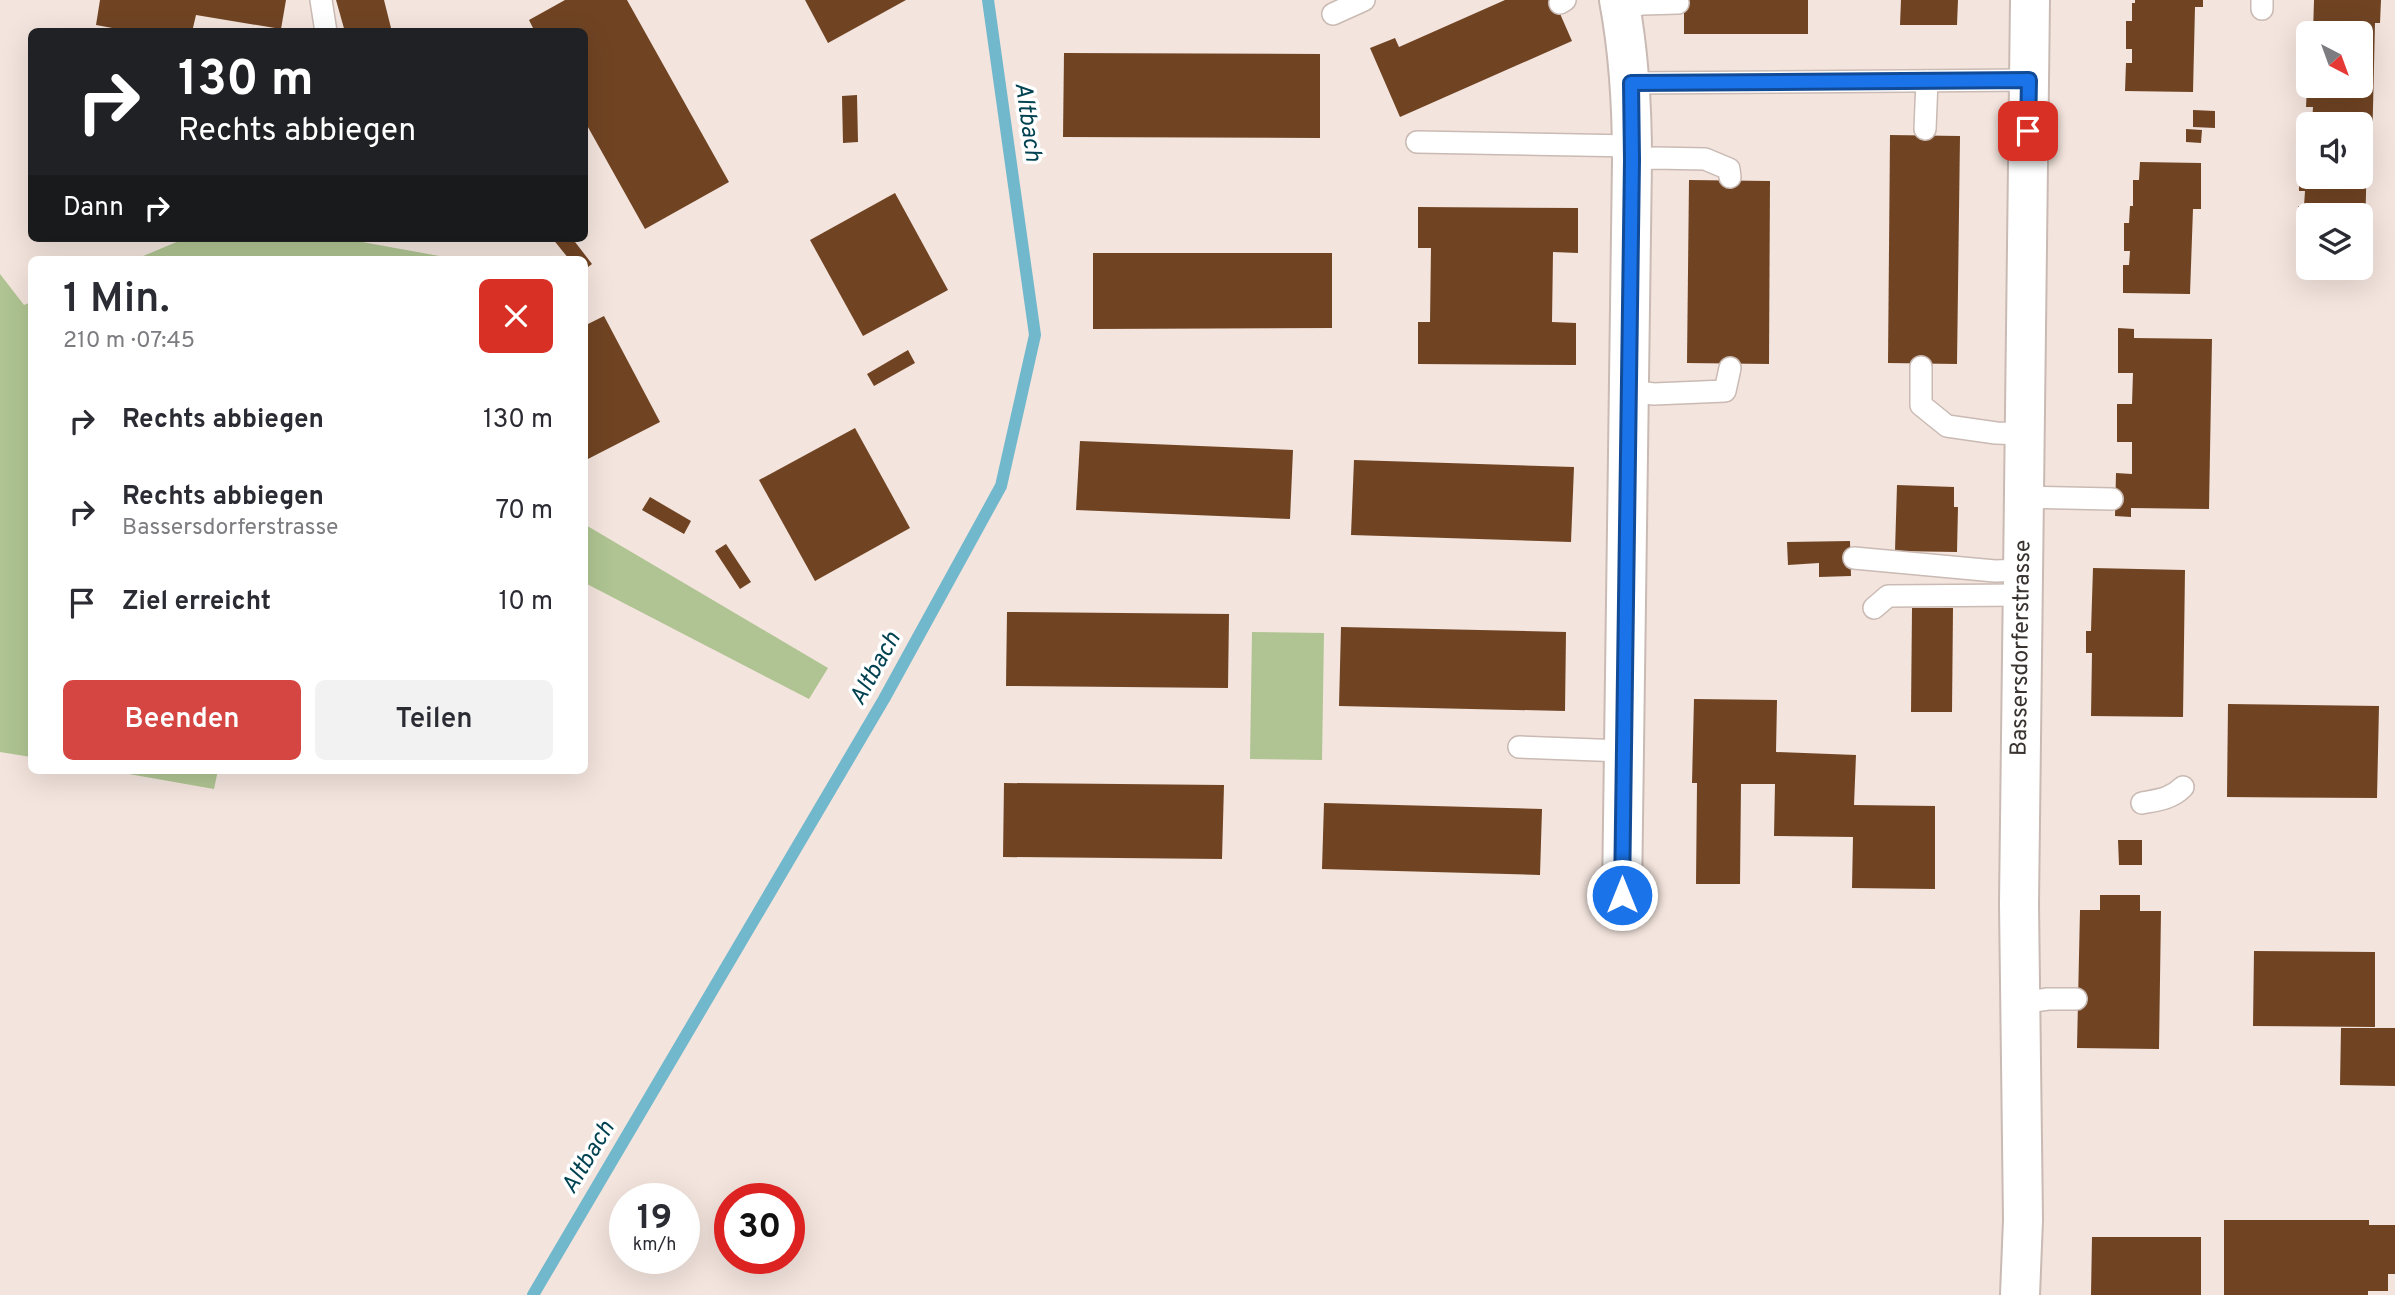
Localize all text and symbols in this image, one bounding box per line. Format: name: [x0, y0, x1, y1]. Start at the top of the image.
north arrow: [2296, 21, 2373, 98]
map controls: [2296, 21, 2373, 280]
text: 130 m: [178, 51, 314, 113]
icon: right: [63, 56, 154, 147]
water label: Altbach: [1007, 80, 1047, 164]
pin: [1998, 101, 2058, 161]
text: Rechts abbiegen: [178, 112, 416, 152]
icon: arrive: [2009, 112, 2047, 150]
button: sound: [2296, 112, 2373, 189]
icon: right: [138, 189, 176, 227]
text: Dann: [63, 192, 124, 225]
button: layers: [2296, 203, 2373, 280]
text: 1 Min.: [63, 274, 170, 327]
button: close: [479, 279, 553, 353]
text: 210 m · 07:45: [63, 327, 195, 356]
icon: right: [63, 402, 101, 440]
text: Rechts abbiegen: [122, 404, 324, 437]
text: 130 m: [483, 404, 553, 437]
text: Rechts abbiegen: [122, 481, 324, 514]
icon: right: [63, 493, 101, 531]
text: 70 m: [495, 495, 553, 528]
text: Bassersdorferstrasse: [122, 514, 338, 543]
street label: Bassersdorferstrasse: [2006, 540, 2038, 756]
icon: arrive: [63, 584, 101, 622]
text: Ziel erreicht: [122, 586, 271, 619]
text: 10 m: [498, 586, 553, 619]
water label: Altbach: [844, 627, 908, 711]
button: Beenden: [63, 680, 301, 760]
button: Teilen: [315, 680, 553, 760]
position arrow: [1585, 858, 1659, 932]
water label: Altbach: [556, 1116, 622, 1200]
speed limit sign: 30: [714, 1183, 805, 1274]
text: 19: [637, 1197, 672, 1241]
text: km/h: [633, 1234, 676, 1257]

